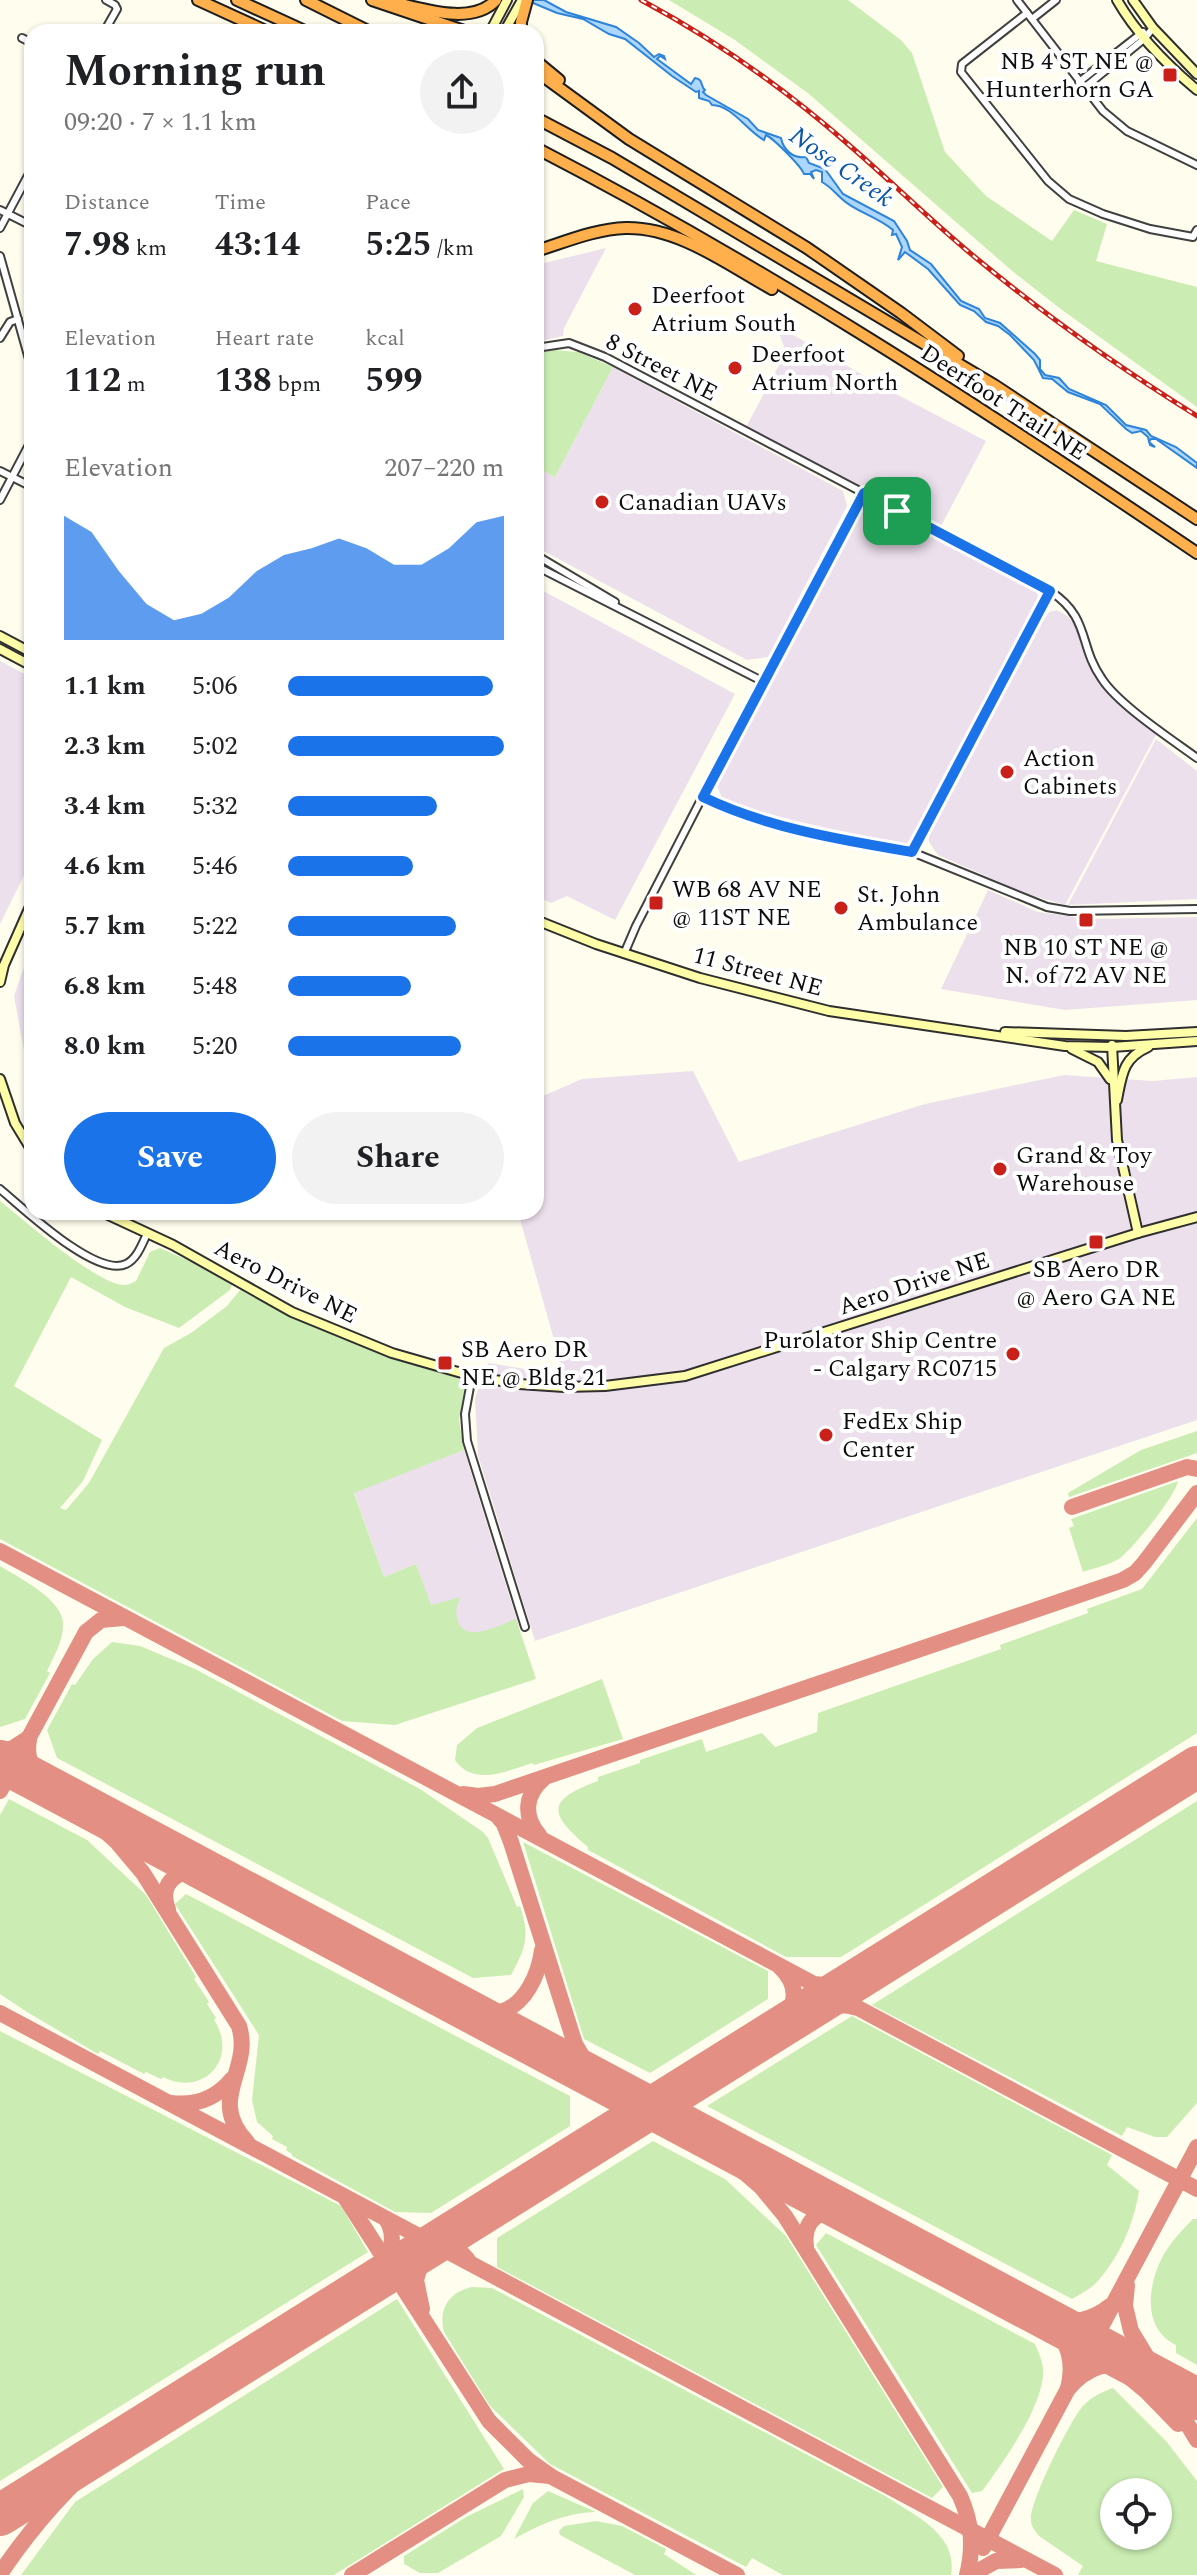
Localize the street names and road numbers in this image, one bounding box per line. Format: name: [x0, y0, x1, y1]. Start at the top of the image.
street label: 8 Street NE: [599, 324, 724, 412]
street label: Deerfoot Trail NE: [913, 335, 1094, 470]
street label: 11 Street NE: [689, 937, 827, 1007]
street label: Aero Drive NE: [207, 1230, 364, 1334]
street label: Aero Drive NE: [834, 1243, 995, 1325]

